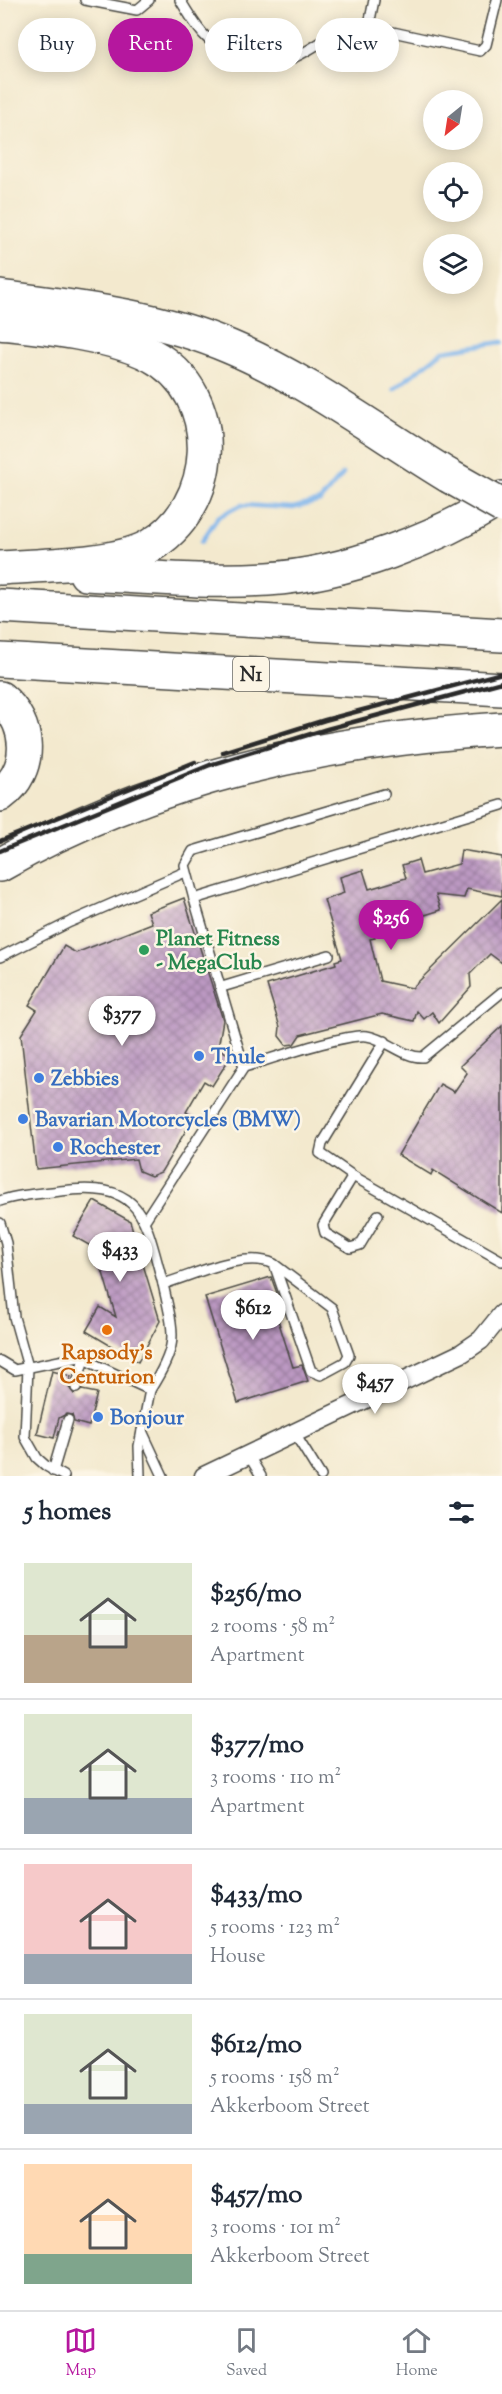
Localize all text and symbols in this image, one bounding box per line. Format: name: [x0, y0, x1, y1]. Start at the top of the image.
chip: Buy: [18, 18, 96, 72]
chip: Rent: [108, 18, 193, 72]
chip: Filters: [205, 18, 303, 72]
chip: New: [315, 18, 399, 72]
north arrow: [423, 90, 483, 150]
map controls: [423, 90, 483, 294]
button: locate: [423, 162, 483, 222]
button: layers: [423, 234, 483, 294]
road number: N1: [233, 657, 269, 691]
pin: $256: [355, 900, 427, 951]
text: $256: [373, 905, 409, 934]
place label: Planet Fitness - MegaClub: [156, 925, 280, 979]
marker: Planet Fitness - MegaClub: [137, 943, 151, 957]
pin: $377: [86, 996, 158, 1047]
text: $377: [103, 1001, 141, 1030]
place label: Thule: [211, 1043, 266, 1073]
marker: Thule: [192, 1049, 206, 1063]
place label: Zebbies: [51, 1065, 119, 1095]
marker: Zebbies: [32, 1071, 46, 1085]
place label: Bavarian Motorcycles (BMW): [35, 1106, 301, 1136]
marker: Bavarian Motorcycles (BMW): [16, 1112, 30, 1126]
place label: Rochester: [70, 1134, 160, 1164]
marker: Rochester: [51, 1140, 65, 1154]
pin: $433: [84, 1232, 156, 1283]
text: $433: [102, 1237, 138, 1266]
pin: $612: [217, 1290, 289, 1341]
text: $612: [235, 1295, 271, 1324]
marker: Rapsody's Centurion: [100, 1323, 114, 1337]
place label: Rapsody's Centurion: [59, 1339, 155, 1393]
pin: $457: [339, 1364, 411, 1415]
text: $457: [356, 1369, 394, 1398]
place label: Bonjour: [110, 1404, 184, 1434]
marker: Bonjour: [91, 1410, 105, 1424]
text: 5 homes: [24, 1494, 111, 1531]
icon: filters: [445, 1496, 478, 1529]
text: $256/mo: [210, 1576, 302, 1613]
icon: home: [72, 1587, 144, 1659]
text: 2 rooms · 58 m²: [210, 1613, 335, 1642]
text: Apartment: [210, 1642, 305, 1671]
text: $377/mo: [210, 1727, 304, 1764]
icon: home: [72, 1738, 144, 1810]
text: 3 rooms · 110 m²: [210, 1764, 341, 1793]
text: Apartment: [210, 1793, 305, 1822]
text: $433/mo: [210, 1877, 302, 1914]
icon: home: [72, 1888, 144, 1960]
text: 5 rooms · 123 m²: [210, 1914, 340, 1943]
text: House: [210, 1943, 265, 1972]
text: $612/mo: [210, 2027, 302, 2064]
icon: home: [72, 2038, 144, 2110]
text: 5 rooms · 158 m²: [210, 2064, 340, 2093]
text: Akkerboom Street: [210, 2093, 370, 2122]
text: $457/mo: [210, 2177, 302, 2214]
icon: home: [72, 2188, 144, 2260]
text: 3 rooms · 101 m²: [210, 2214, 341, 2243]
text: Akkerboom Street: [210, 2243, 370, 2272]
tab: Map: [64, 2324, 97, 2383]
tab: Saved: [226, 2324, 267, 2383]
tab: Home: [396, 2324, 438, 2383]

